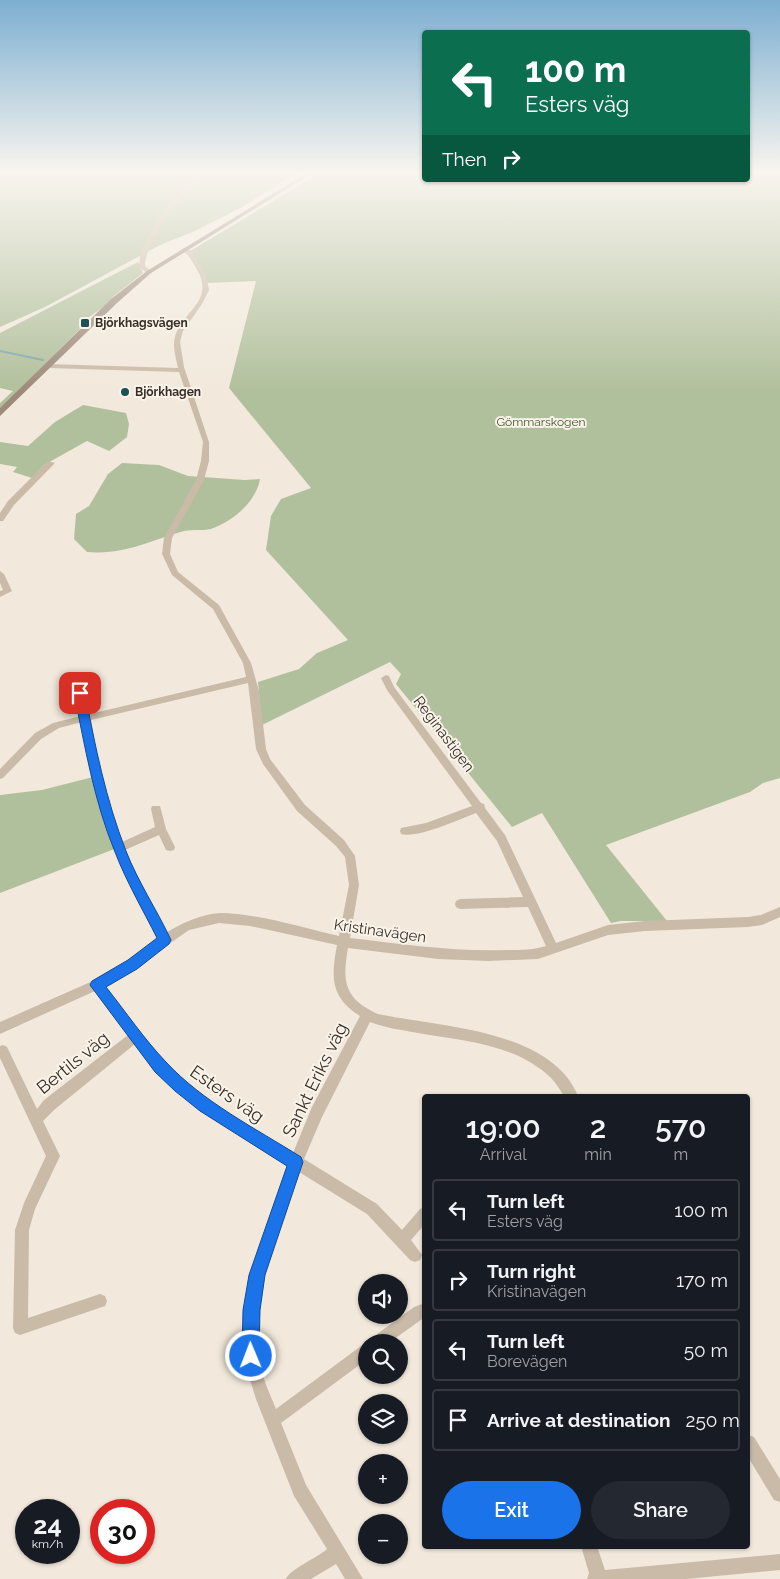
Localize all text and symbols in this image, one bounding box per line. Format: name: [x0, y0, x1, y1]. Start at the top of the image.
text: 100 m: [525, 49, 626, 90]
icon: left: [442, 50, 507, 115]
text: Esters väg: [525, 91, 629, 117]
icon: right: [497, 145, 525, 173]
text: Then: [442, 148, 487, 170]
place label: Björkhagsvägen: [95, 316, 188, 330]
marker: Björkhagsvägen: [79, 317, 91, 329]
place label: Björkhagen: [135, 385, 201, 399]
marker: Björkhagen: [119, 386, 131, 398]
park label: Gömmarskogen: [497, 415, 585, 429]
pin: [59, 672, 101, 714]
icon: arrive: [66, 679, 94, 707]
street label: Reginastigen: [410, 693, 478, 775]
street label: Kristinavägen: [333, 916, 427, 946]
street label: Sankt Eriks väg: [278, 1019, 351, 1141]
street label: Bertils väg: [32, 1027, 113, 1098]
street label: Esters väg: [186, 1060, 268, 1127]
text: 19:00: [465, 1110, 541, 1145]
text: 2: [590, 1110, 606, 1145]
text: 570: [655, 1110, 707, 1145]
text: Arrival: [480, 1145, 527, 1164]
text: min: [584, 1145, 612, 1164]
text: m: [673, 1145, 688, 1164]
text: Turn left: [487, 1190, 564, 1212]
icon: left: [444, 1196, 472, 1224]
text: 100 m: [674, 1199, 728, 1221]
text: Esters väg: [487, 1212, 563, 1231]
text: Turn right: [487, 1260, 576, 1282]
icon: right: [444, 1266, 472, 1294]
text: 170 m: [676, 1269, 728, 1291]
map controls: [358, 1274, 408, 1564]
button: sound: [358, 1274, 408, 1324]
text: Kristinavägen: [487, 1282, 586, 1301]
position arrow: [224, 1329, 276, 1381]
text: Turn left: [487, 1330, 564, 1352]
button: search: [358, 1334, 408, 1384]
icon: left: [444, 1336, 472, 1364]
text: 50 m: [684, 1339, 728, 1361]
text: Borevägen: [487, 1352, 567, 1371]
button: layers: [358, 1394, 408, 1444]
icon: arrive: [444, 1406, 472, 1434]
text: Arrive at destination: [487, 1409, 671, 1431]
text: 250 m: [686, 1409, 740, 1431]
button: +: [358, 1454, 408, 1504]
button: Exit: [442, 1481, 581, 1539]
button: Share: [591, 1481, 730, 1539]
speed limit sign: 30: [90, 1499, 155, 1564]
text: 24: [33, 1510, 62, 1540]
button: −: [358, 1514, 408, 1564]
text: km/h: [32, 1537, 63, 1551]

